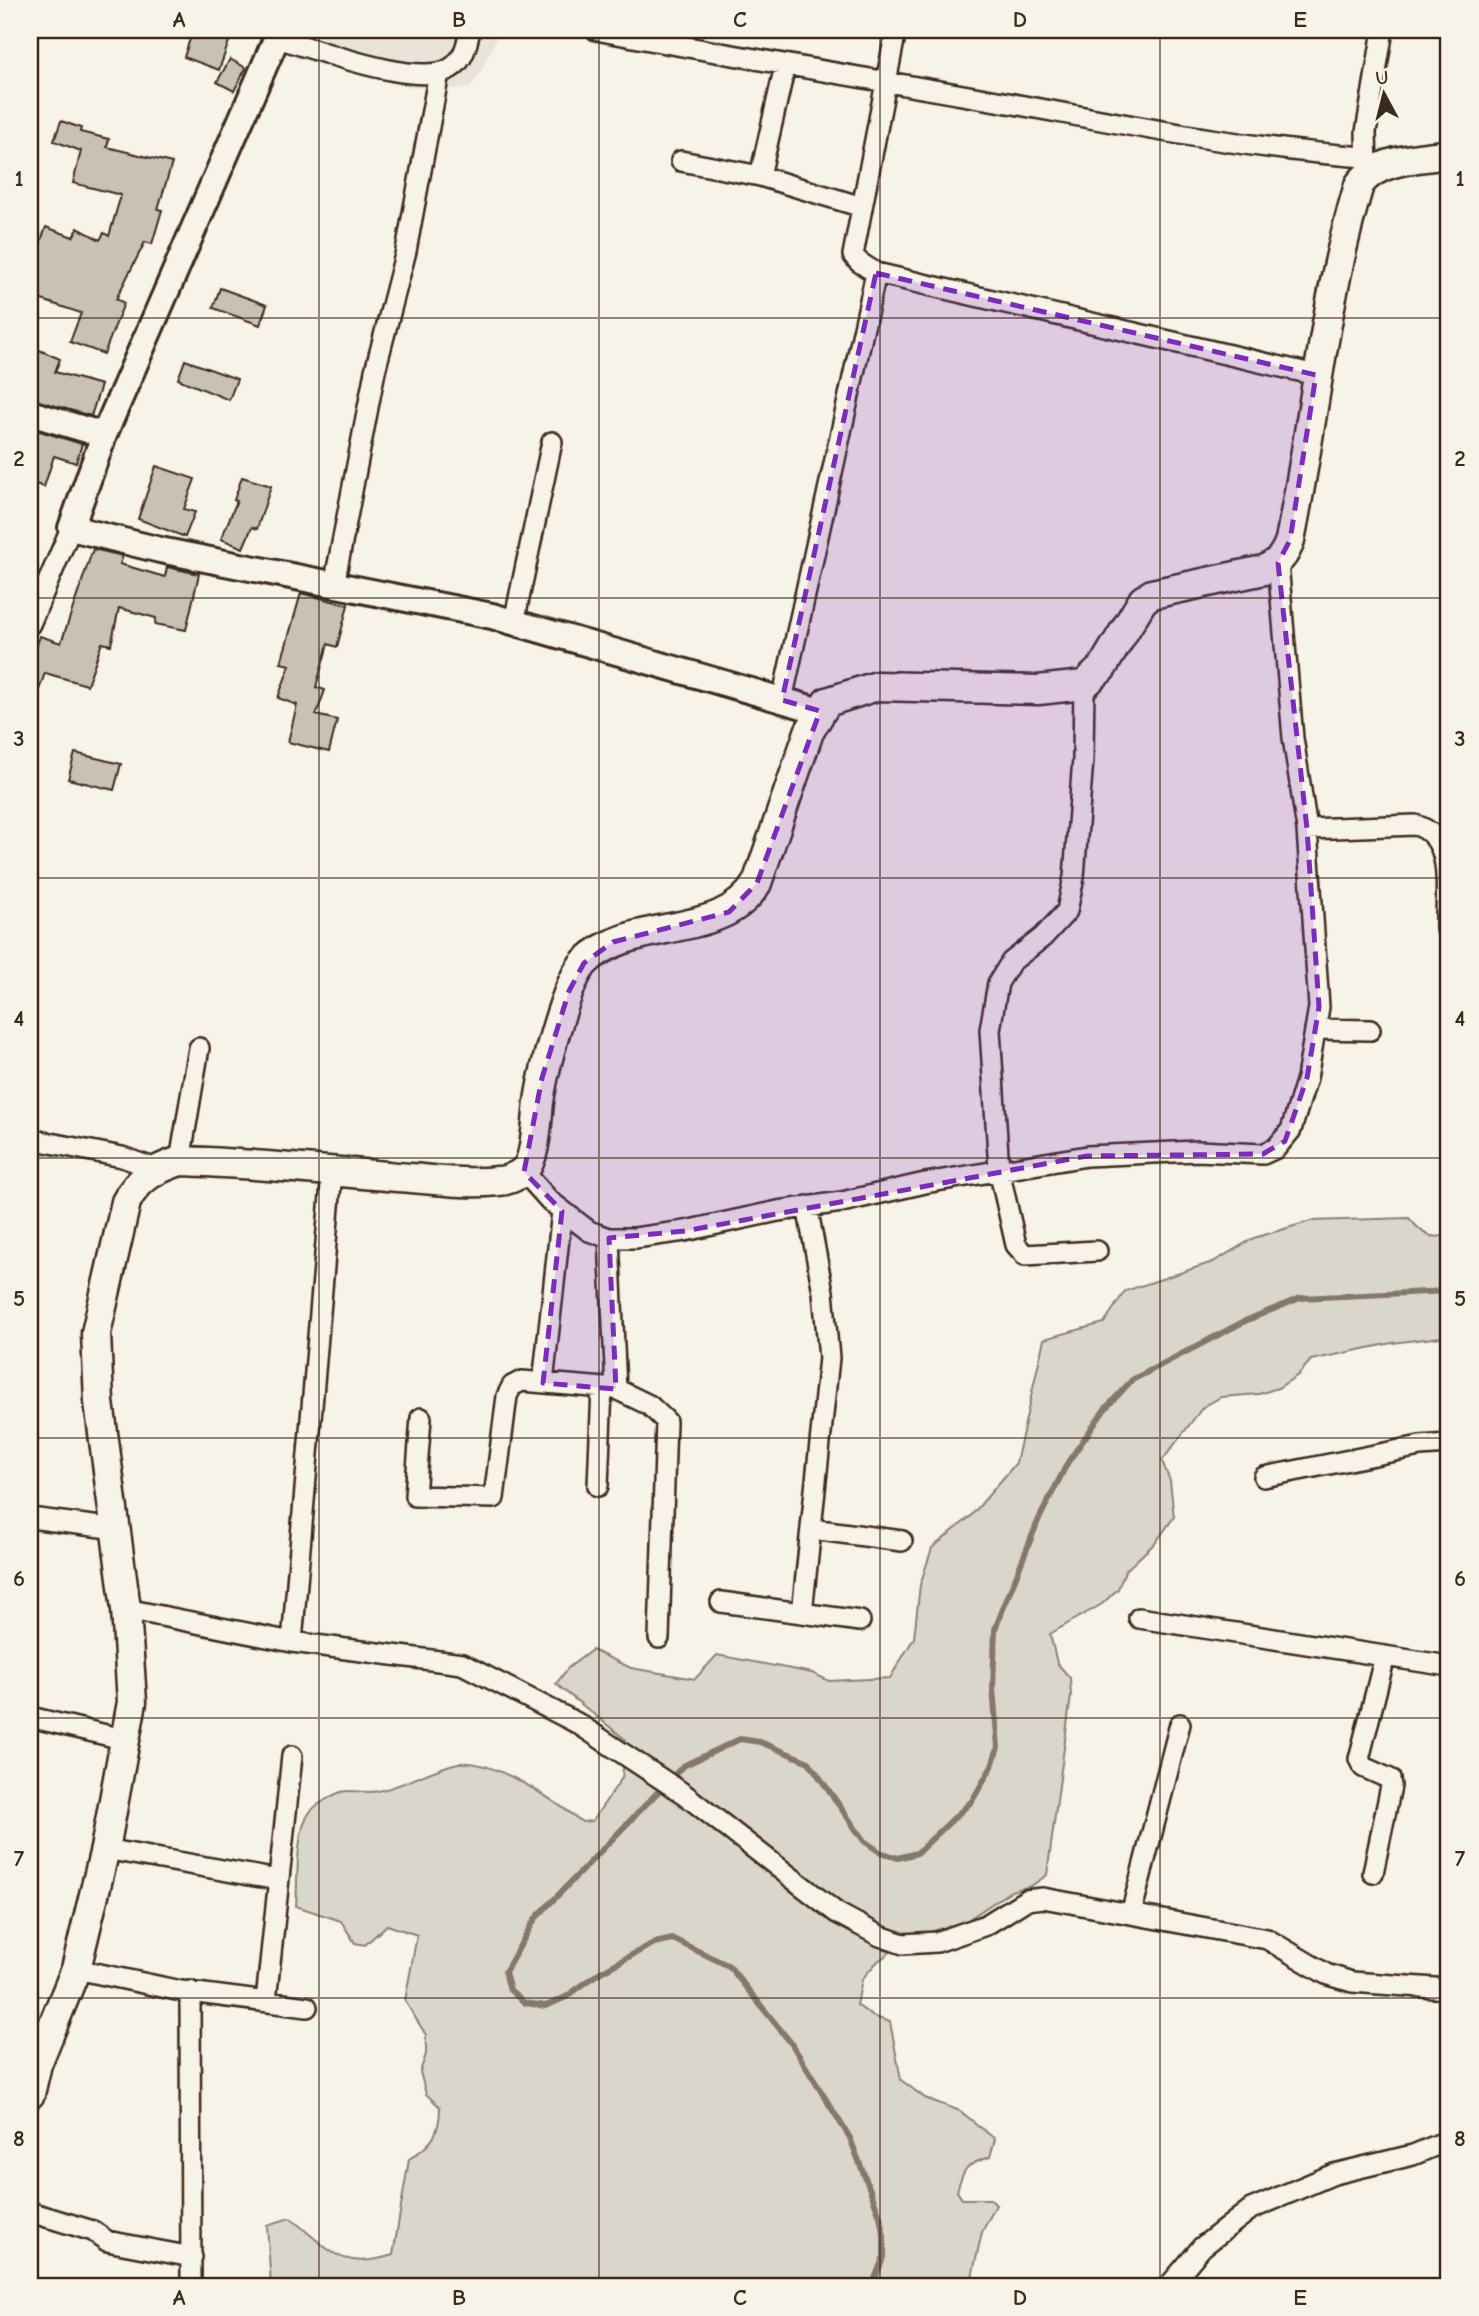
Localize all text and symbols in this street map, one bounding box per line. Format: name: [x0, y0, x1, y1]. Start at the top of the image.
text: A: [173, 6, 186, 33]
text: B: [452, 6, 466, 33]
text: C: [733, 6, 747, 33]
text: D: [1013, 6, 1027, 33]
text: E: [1293, 6, 1307, 33]
north arrow: [1350, 60, 1420, 130]
text: U: [1374, 66, 1390, 90]
text: 1: [14, 165, 24, 192]
text: 1: [1455, 165, 1465, 192]
text: 2: [13, 445, 25, 472]
text: 2: [1454, 445, 1466, 472]
text: 3: [13, 725, 25, 752]
text: 3: [1454, 725, 1466, 752]
text: 4: [14, 1005, 25, 1032]
text: 4: [1455, 1005, 1466, 1032]
text: 5: [13, 1285, 25, 1312]
text: 5: [1454, 1285, 1466, 1312]
text: 6: [13, 1565, 25, 1592]
text: 6: [1454, 1565, 1466, 1592]
text: 7: [14, 1845, 25, 1872]
text: 7: [1455, 1845, 1466, 1872]
text: 8: [13, 2125, 25, 2152]
text: 8: [1454, 2125, 1466, 2152]
text: A: [173, 2284, 186, 2311]
text: B: [452, 2284, 466, 2311]
text: C: [733, 2284, 747, 2311]
text: D: [1013, 2284, 1027, 2311]
text: E: [1293, 2284, 1307, 2311]

